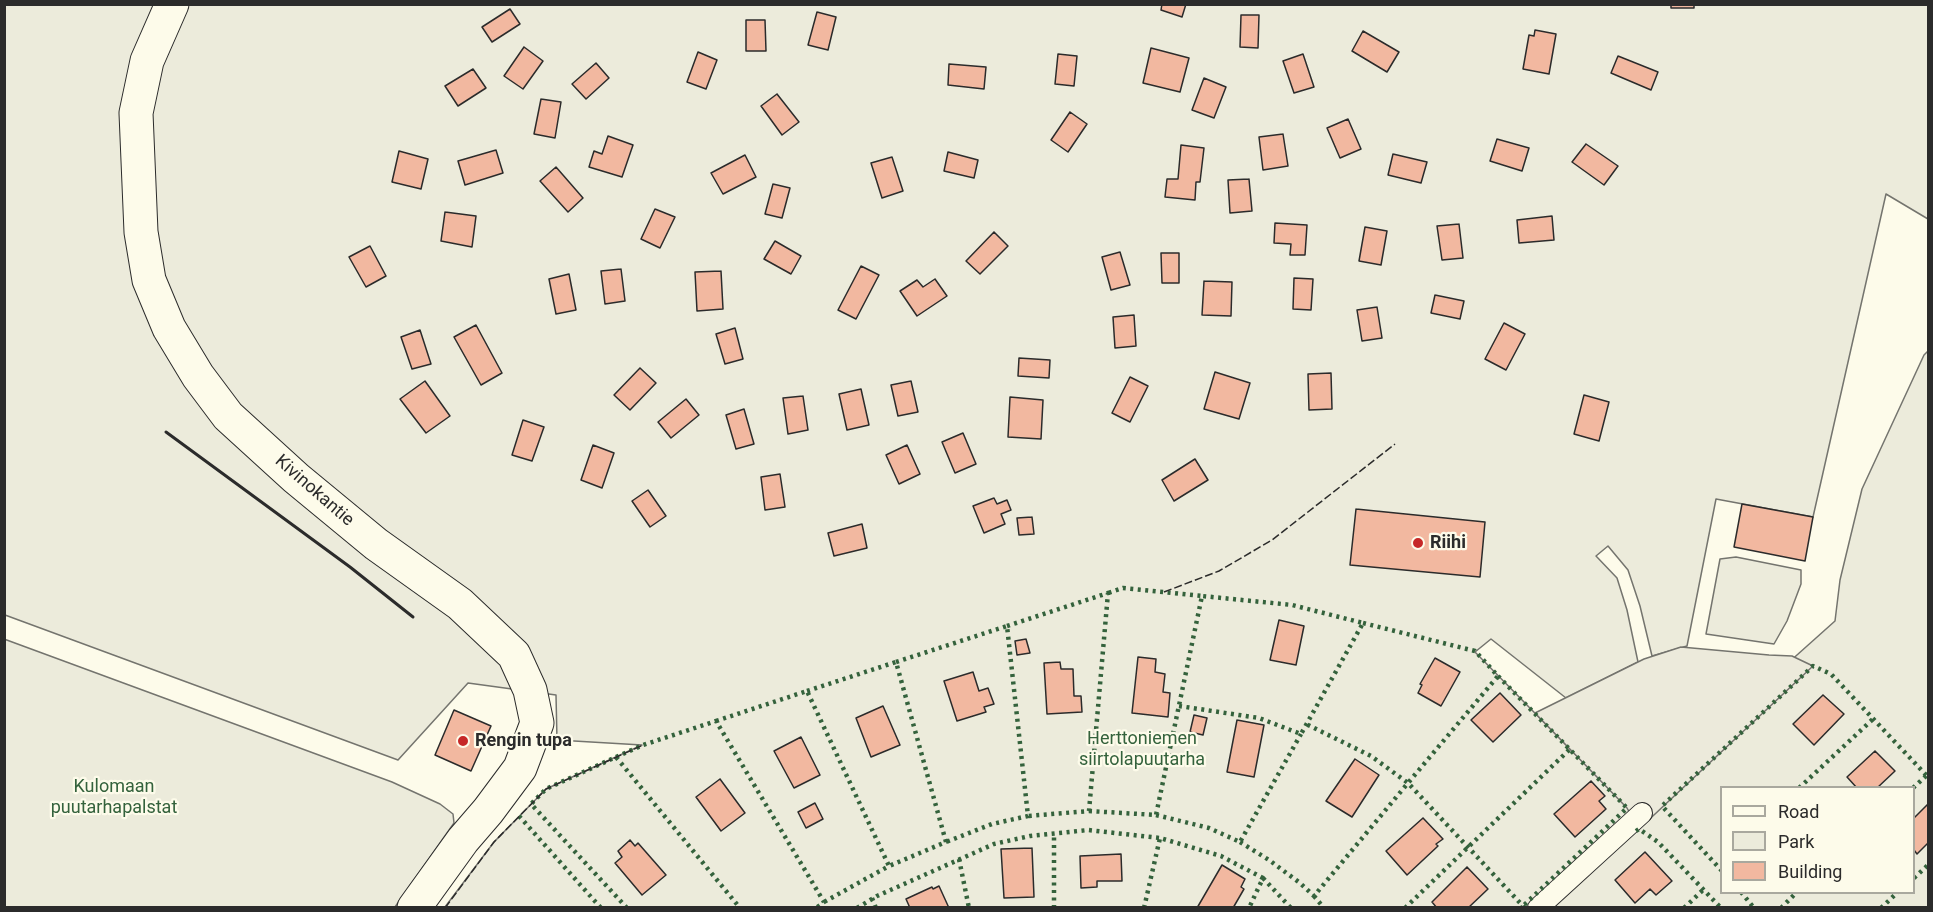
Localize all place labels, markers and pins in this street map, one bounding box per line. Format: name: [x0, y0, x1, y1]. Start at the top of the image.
place label: Riihi: [1430, 532, 1466, 554]
marker: Riihi: [1411, 536, 1425, 550]
place label: Rengin tupa: [475, 730, 572, 752]
marker: Rengin tupa: [456, 734, 470, 748]

